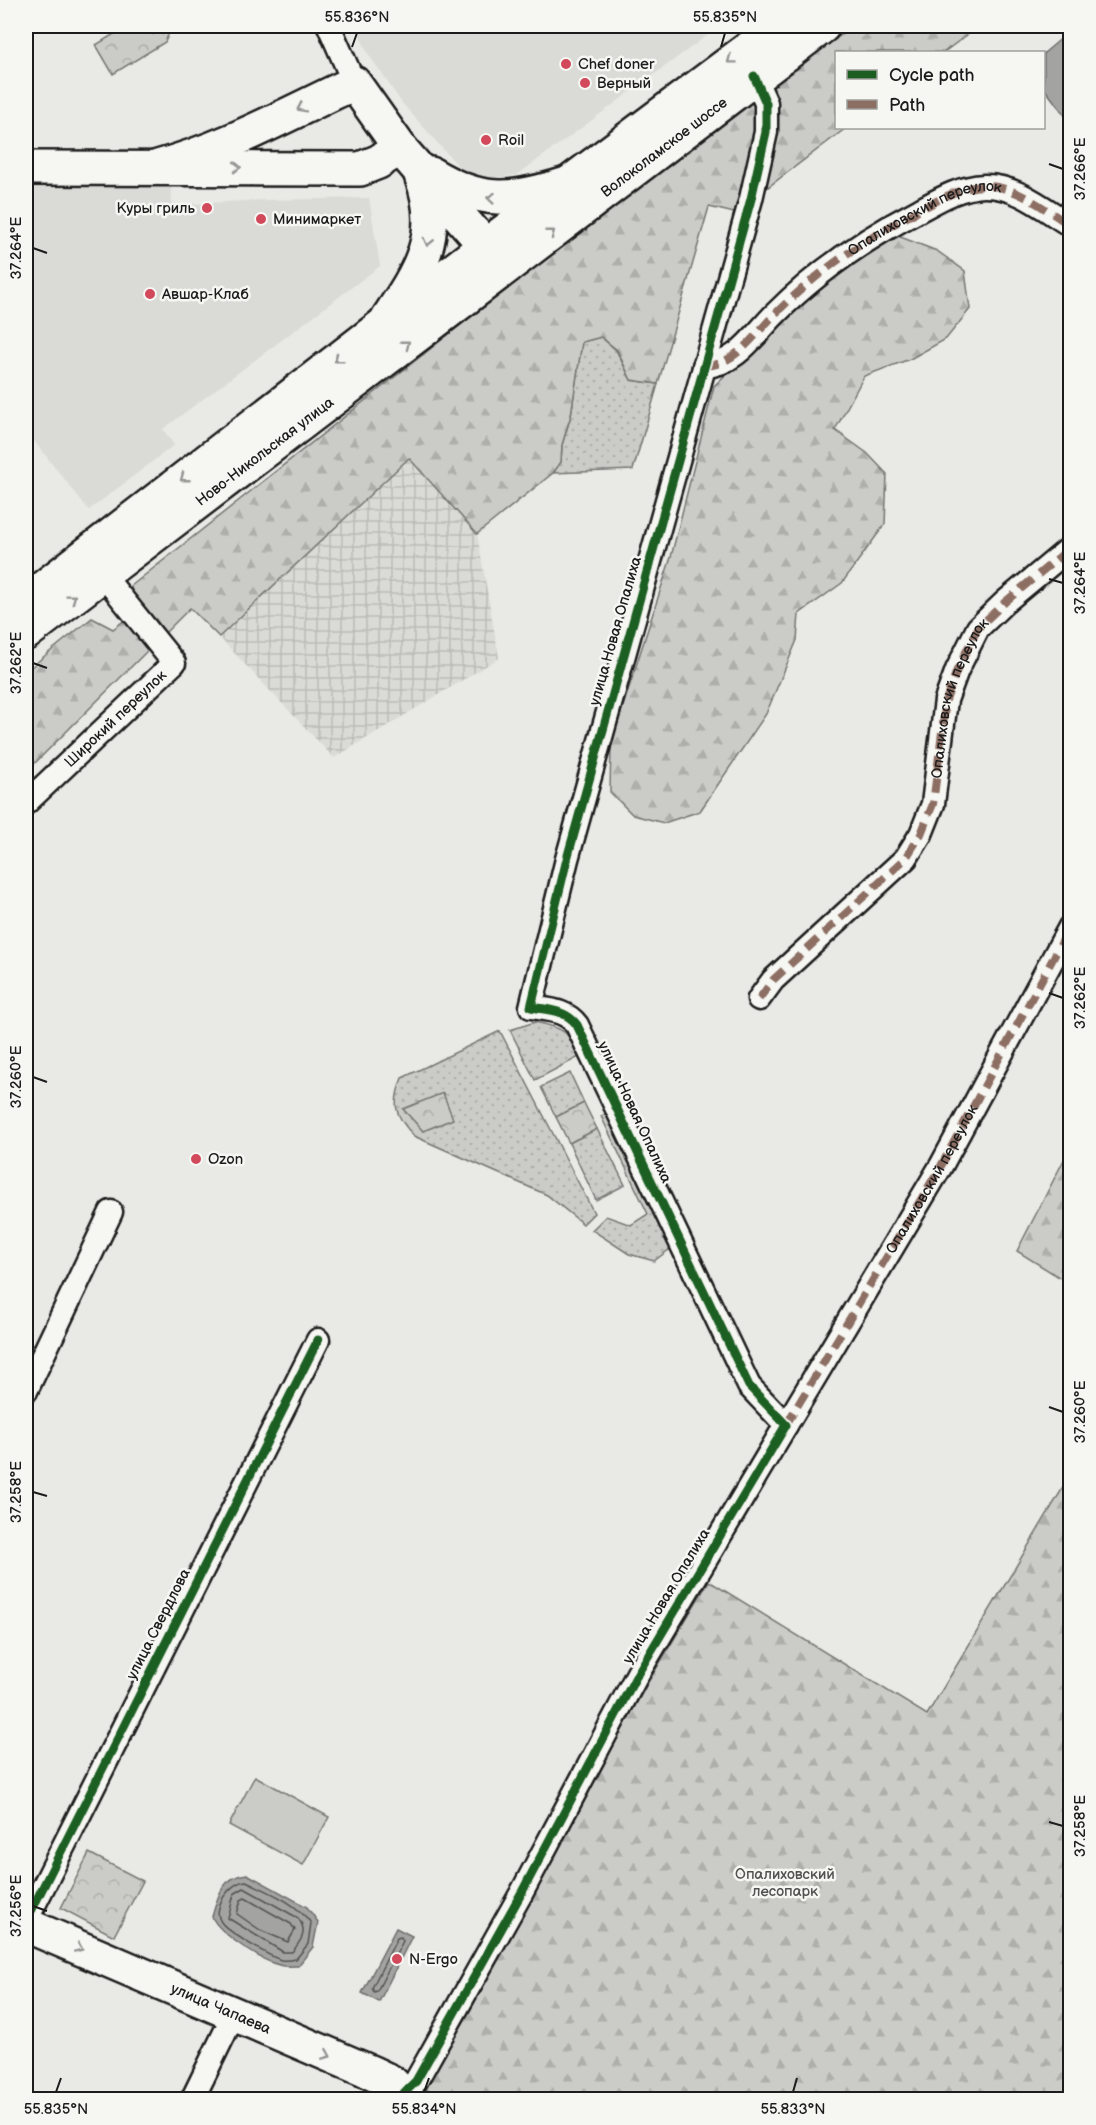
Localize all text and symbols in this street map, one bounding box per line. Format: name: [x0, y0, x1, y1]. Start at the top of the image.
text: 55.836°N: [324, 8, 390, 27]
text: 55.835°N: [693, 8, 757, 27]
legend: [835, 51, 1045, 129]
one-way arrow: [727, 52, 738, 63]
place label: Chef doner: [578, 55, 655, 74]
marker: Chef doner: [559, 57, 573, 71]
text: Cycle path: [889, 65, 975, 86]
place label: Верный: [597, 74, 651, 93]
marker: Верный: [578, 76, 592, 90]
street label: Волоколамское шоссе: [597, 93, 731, 202]
text: Path: [889, 95, 925, 116]
one-way arrow: [297, 100, 308, 112]
place label: Roil: [498, 131, 524, 150]
marker: Roil: [479, 133, 493, 147]
text: 37.266°E: [1071, 137, 1090, 201]
one-way arrow: [233, 161, 242, 174]
street label: Опалиховский переулок: [844, 177, 1003, 260]
one-way arrow: [486, 192, 495, 205]
place label: Куры гриль: [116, 199, 196, 218]
marker: Куры гриль: [200, 201, 214, 215]
place label: Минимаркет: [273, 210, 361, 229]
marker: Минимаркет: [254, 212, 268, 226]
text: 37.264°E: [7, 216, 26, 279]
one-way arrow: [544, 229, 555, 240]
one-way arrow: [422, 237, 435, 247]
place label: Авшар-Клаб: [161, 285, 249, 304]
marker: Авшар-Клаб: [143, 287, 157, 301]
one-way arrow: [399, 341, 410, 352]
one-way arrow: [334, 351, 345, 362]
street label: Ново-Никольская улица: [192, 393, 338, 510]
one-way arrow: [180, 471, 191, 482]
text: 37.264°E: [1071, 551, 1090, 614]
street label: улица Новая Опалиха: [585, 554, 646, 708]
one-way arrow: [66, 594, 77, 605]
street label: Опалиховский переулок: [927, 614, 993, 780]
text: 37.262°E: [7, 632, 26, 694]
street label: Широкий переулок: [61, 666, 171, 772]
text: 37.262°E: [1071, 967, 1090, 1029]
street label: улица Новая Опалиха: [593, 1038, 676, 1186]
text: 37.260°E: [7, 1045, 26, 1109]
street label: Опалиховский переулок: [882, 1101, 982, 1257]
place label: Ozon: [208, 1150, 243, 1169]
marker: Ozon: [189, 1152, 203, 1166]
text: 37.260°E: [1071, 1380, 1090, 1444]
text: 37.258°E: [7, 1461, 26, 1523]
street label: улица Новая Опалиха: [619, 1525, 714, 1667]
street label: улица Свердлова: [122, 1565, 195, 1683]
text: 37.258°E: [1071, 1795, 1090, 1857]
park label: Опалиховский лесопарк: [735, 1865, 835, 1901]
text: 37.256°E: [7, 1875, 26, 1937]
one-way arrow: [73, 1941, 84, 1953]
place label: N-Ergo: [409, 1950, 458, 1969]
marker: N-Ergo: [390, 1952, 404, 1966]
street label: улица Чапаева: [168, 1979, 274, 2039]
one-way arrow: [321, 2048, 332, 2060]
text: 55.835°N: [24, 2100, 88, 2119]
text: 55.834°N: [392, 2100, 456, 2119]
text: 55.833°N: [760, 2100, 826, 2119]

